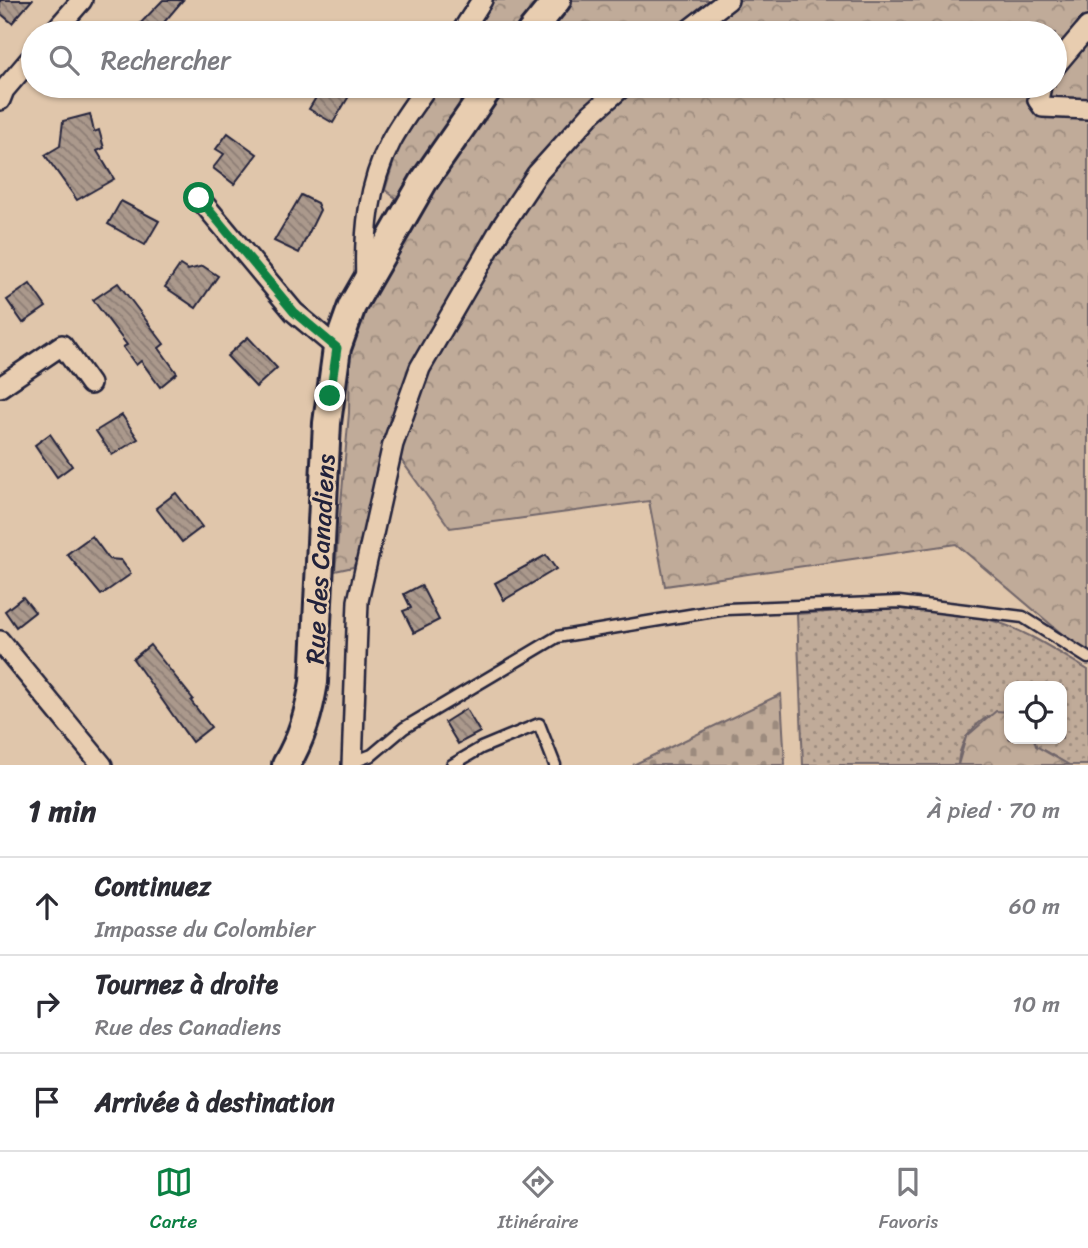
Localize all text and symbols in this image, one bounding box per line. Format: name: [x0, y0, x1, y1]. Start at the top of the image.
search box: [21, 21, 1067, 98]
text: Rechercher: [101, 37, 231, 83]
icon: search: [45, 41, 83, 79]
route start: [183, 182, 214, 213]
route end: [314, 380, 345, 411]
street label: Rue des Canadiens: [292, 453, 348, 665]
map controls: [1004, 681, 1067, 744]
button: locate: [1004, 681, 1067, 744]
text: 1 min: [28, 784, 96, 838]
text: À pied · 70 m: [927, 790, 1060, 831]
text: Continuez: [95, 863, 211, 909]
text: 60 m: [1009, 886, 1060, 927]
icon: ahead: [28, 887, 66, 925]
text: Impasse du Colombier: [95, 909, 316, 950]
text: Tournez à droite: [95, 961, 278, 1007]
text: 10 m: [1012, 984, 1060, 1025]
icon: right: [28, 985, 66, 1023]
text: Rue des Canadiens: [95, 1007, 281, 1048]
text: Arrivée à destination: [95, 1079, 335, 1125]
icon: arrive: [28, 1083, 66, 1121]
tab: Carte: [150, 1163, 197, 1238]
tab: Itinéraire: [497, 1163, 579, 1238]
tab: Favoris: [879, 1163, 938, 1238]

